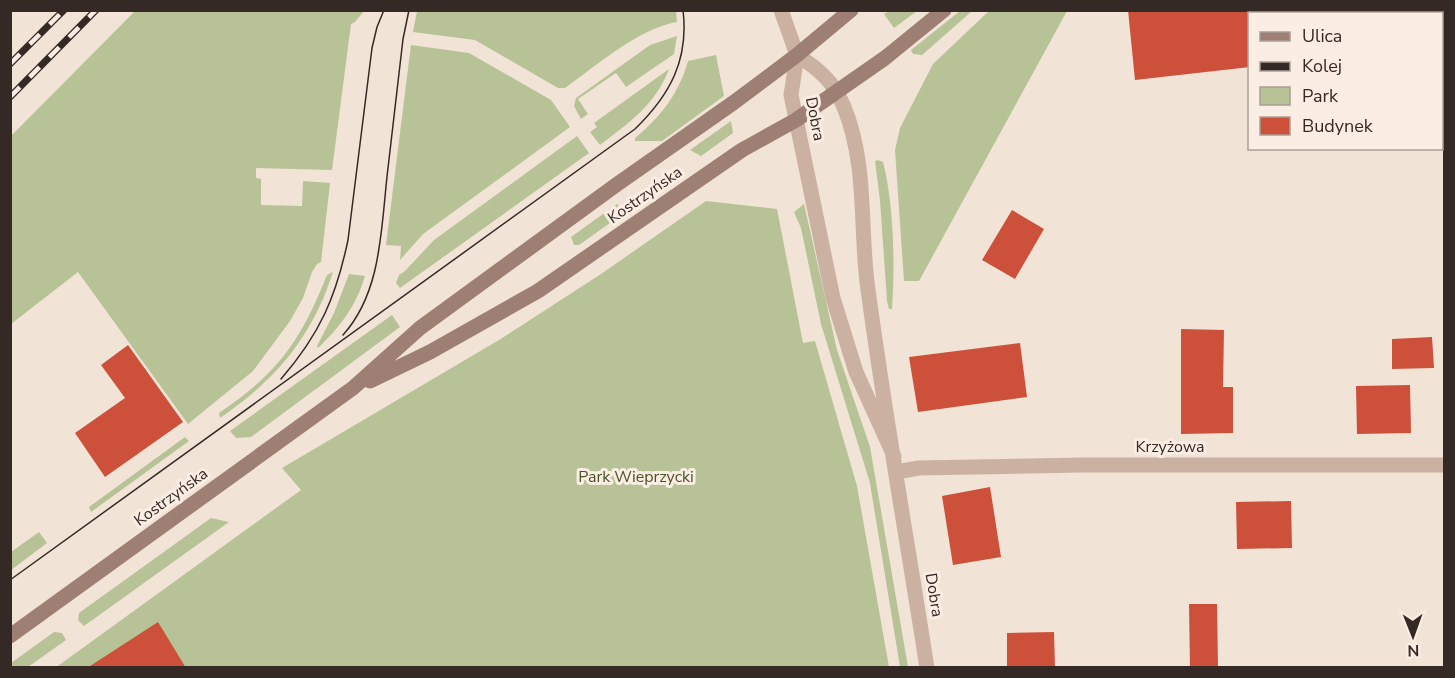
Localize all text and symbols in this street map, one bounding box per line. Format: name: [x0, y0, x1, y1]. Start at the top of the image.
legend: [1248, 12, 1443, 150]
text: Ulica: [1302, 24, 1342, 48]
text: Kolej: [1302, 54, 1342, 78]
text: Park: [1302, 84, 1339, 108]
street label: Dobra: [800, 95, 830, 143]
text: Budynek: [1302, 114, 1374, 138]
street label: Kostrzyńska: [603, 161, 687, 229]
street label: Krzyżowa: [1136, 436, 1205, 458]
street label: Kostrzyńska: [130, 463, 212, 531]
park label: Park Wieprzycki: [578, 466, 694, 488]
street label: Dobra: [920, 571, 948, 619]
north arrow: [1383, 606, 1443, 666]
text: N: [1407, 639, 1419, 661]

